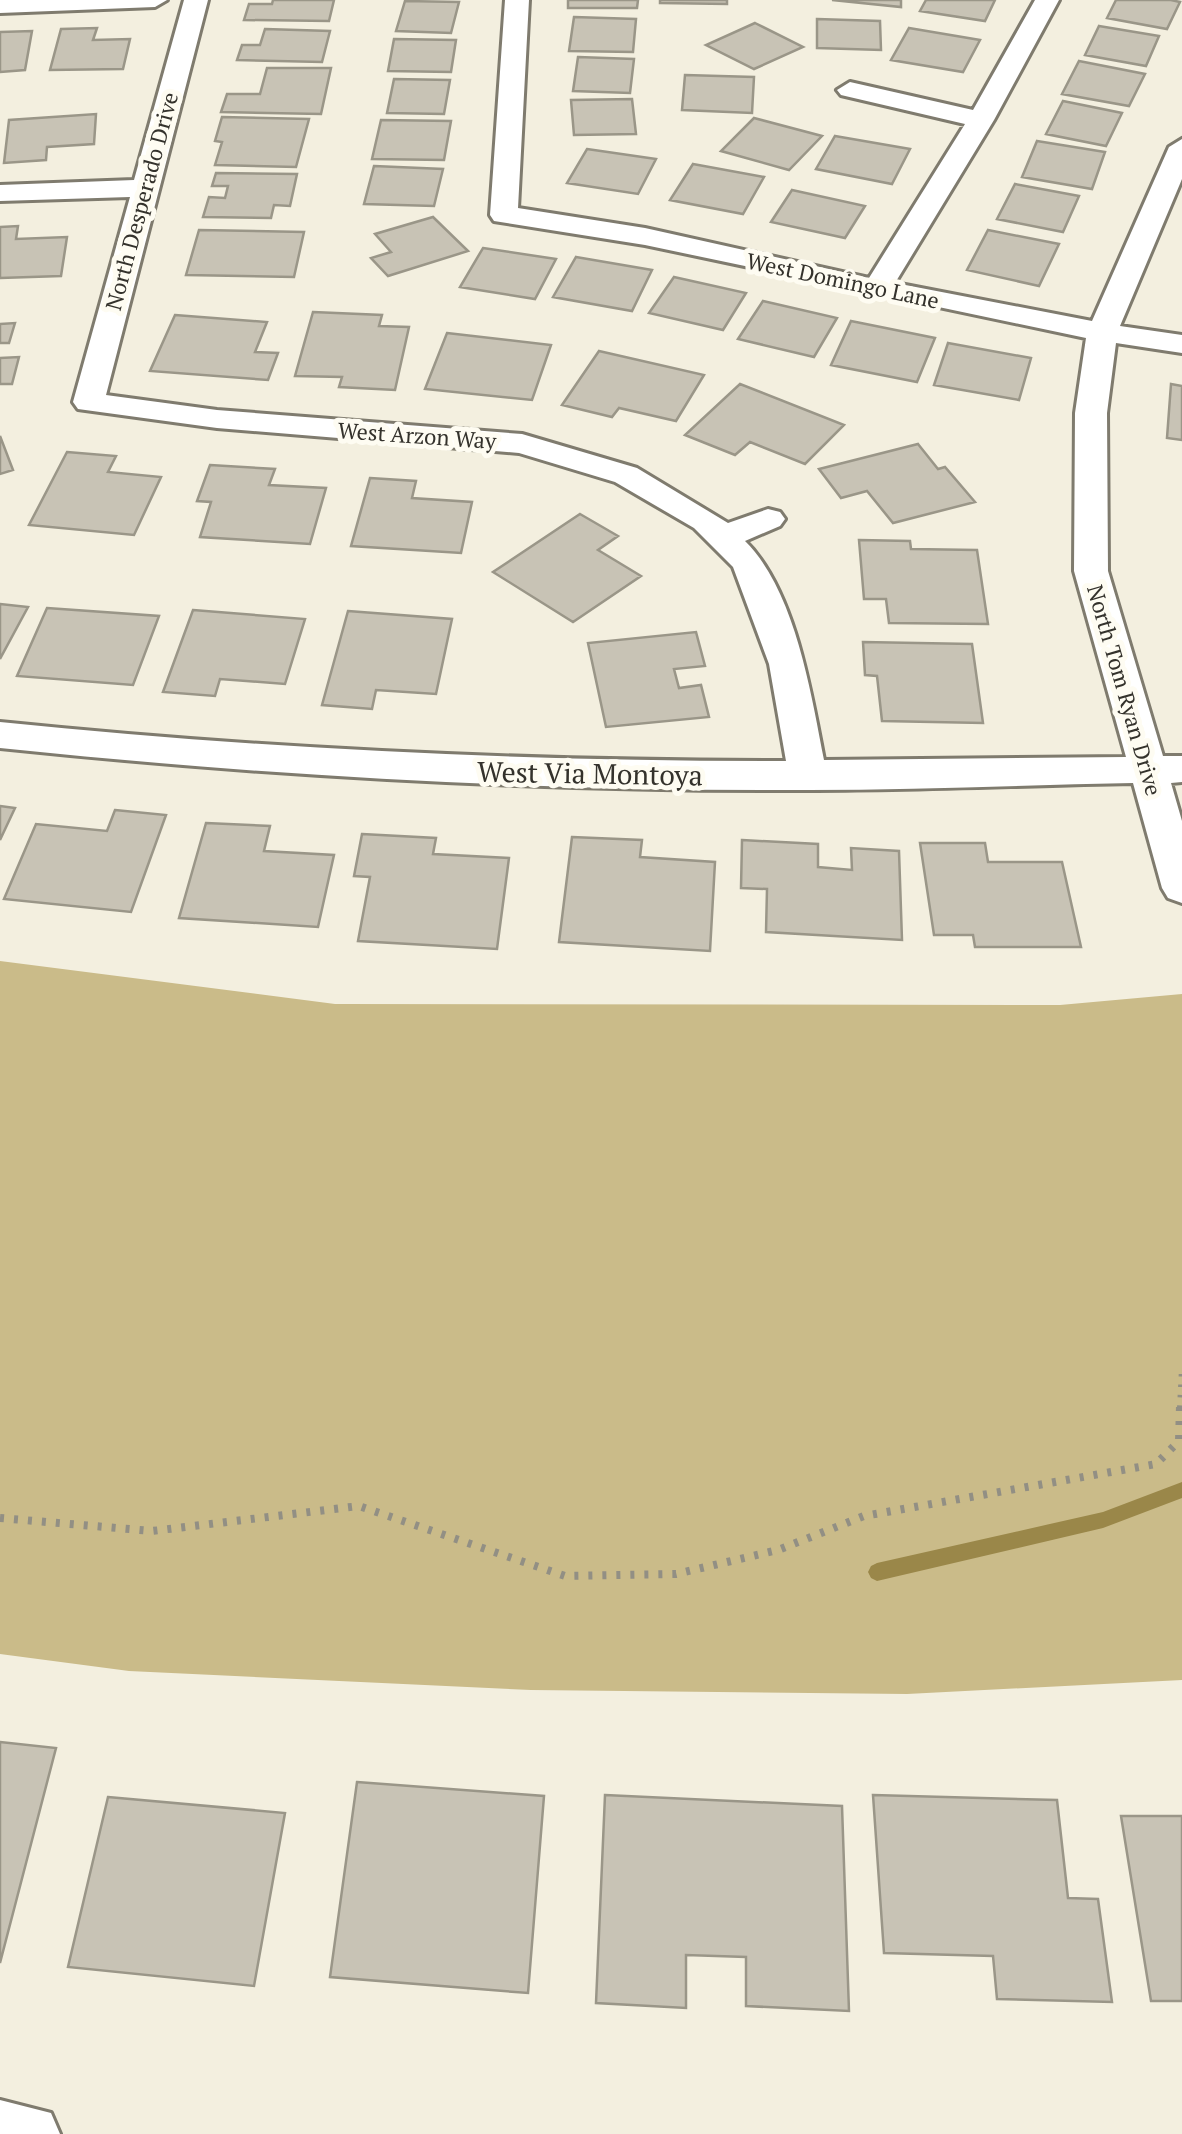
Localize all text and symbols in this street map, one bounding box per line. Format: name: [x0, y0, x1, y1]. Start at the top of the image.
street label: North Desperado Drive: [98, 89, 184, 313]
street label: West Domingo Lane: [744, 245, 942, 315]
street label: West Arzon Way: [337, 415, 498, 455]
street label: North Tom Ryan Drive: [1081, 581, 1169, 799]
street label: West Via Montoya: [477, 753, 703, 793]

